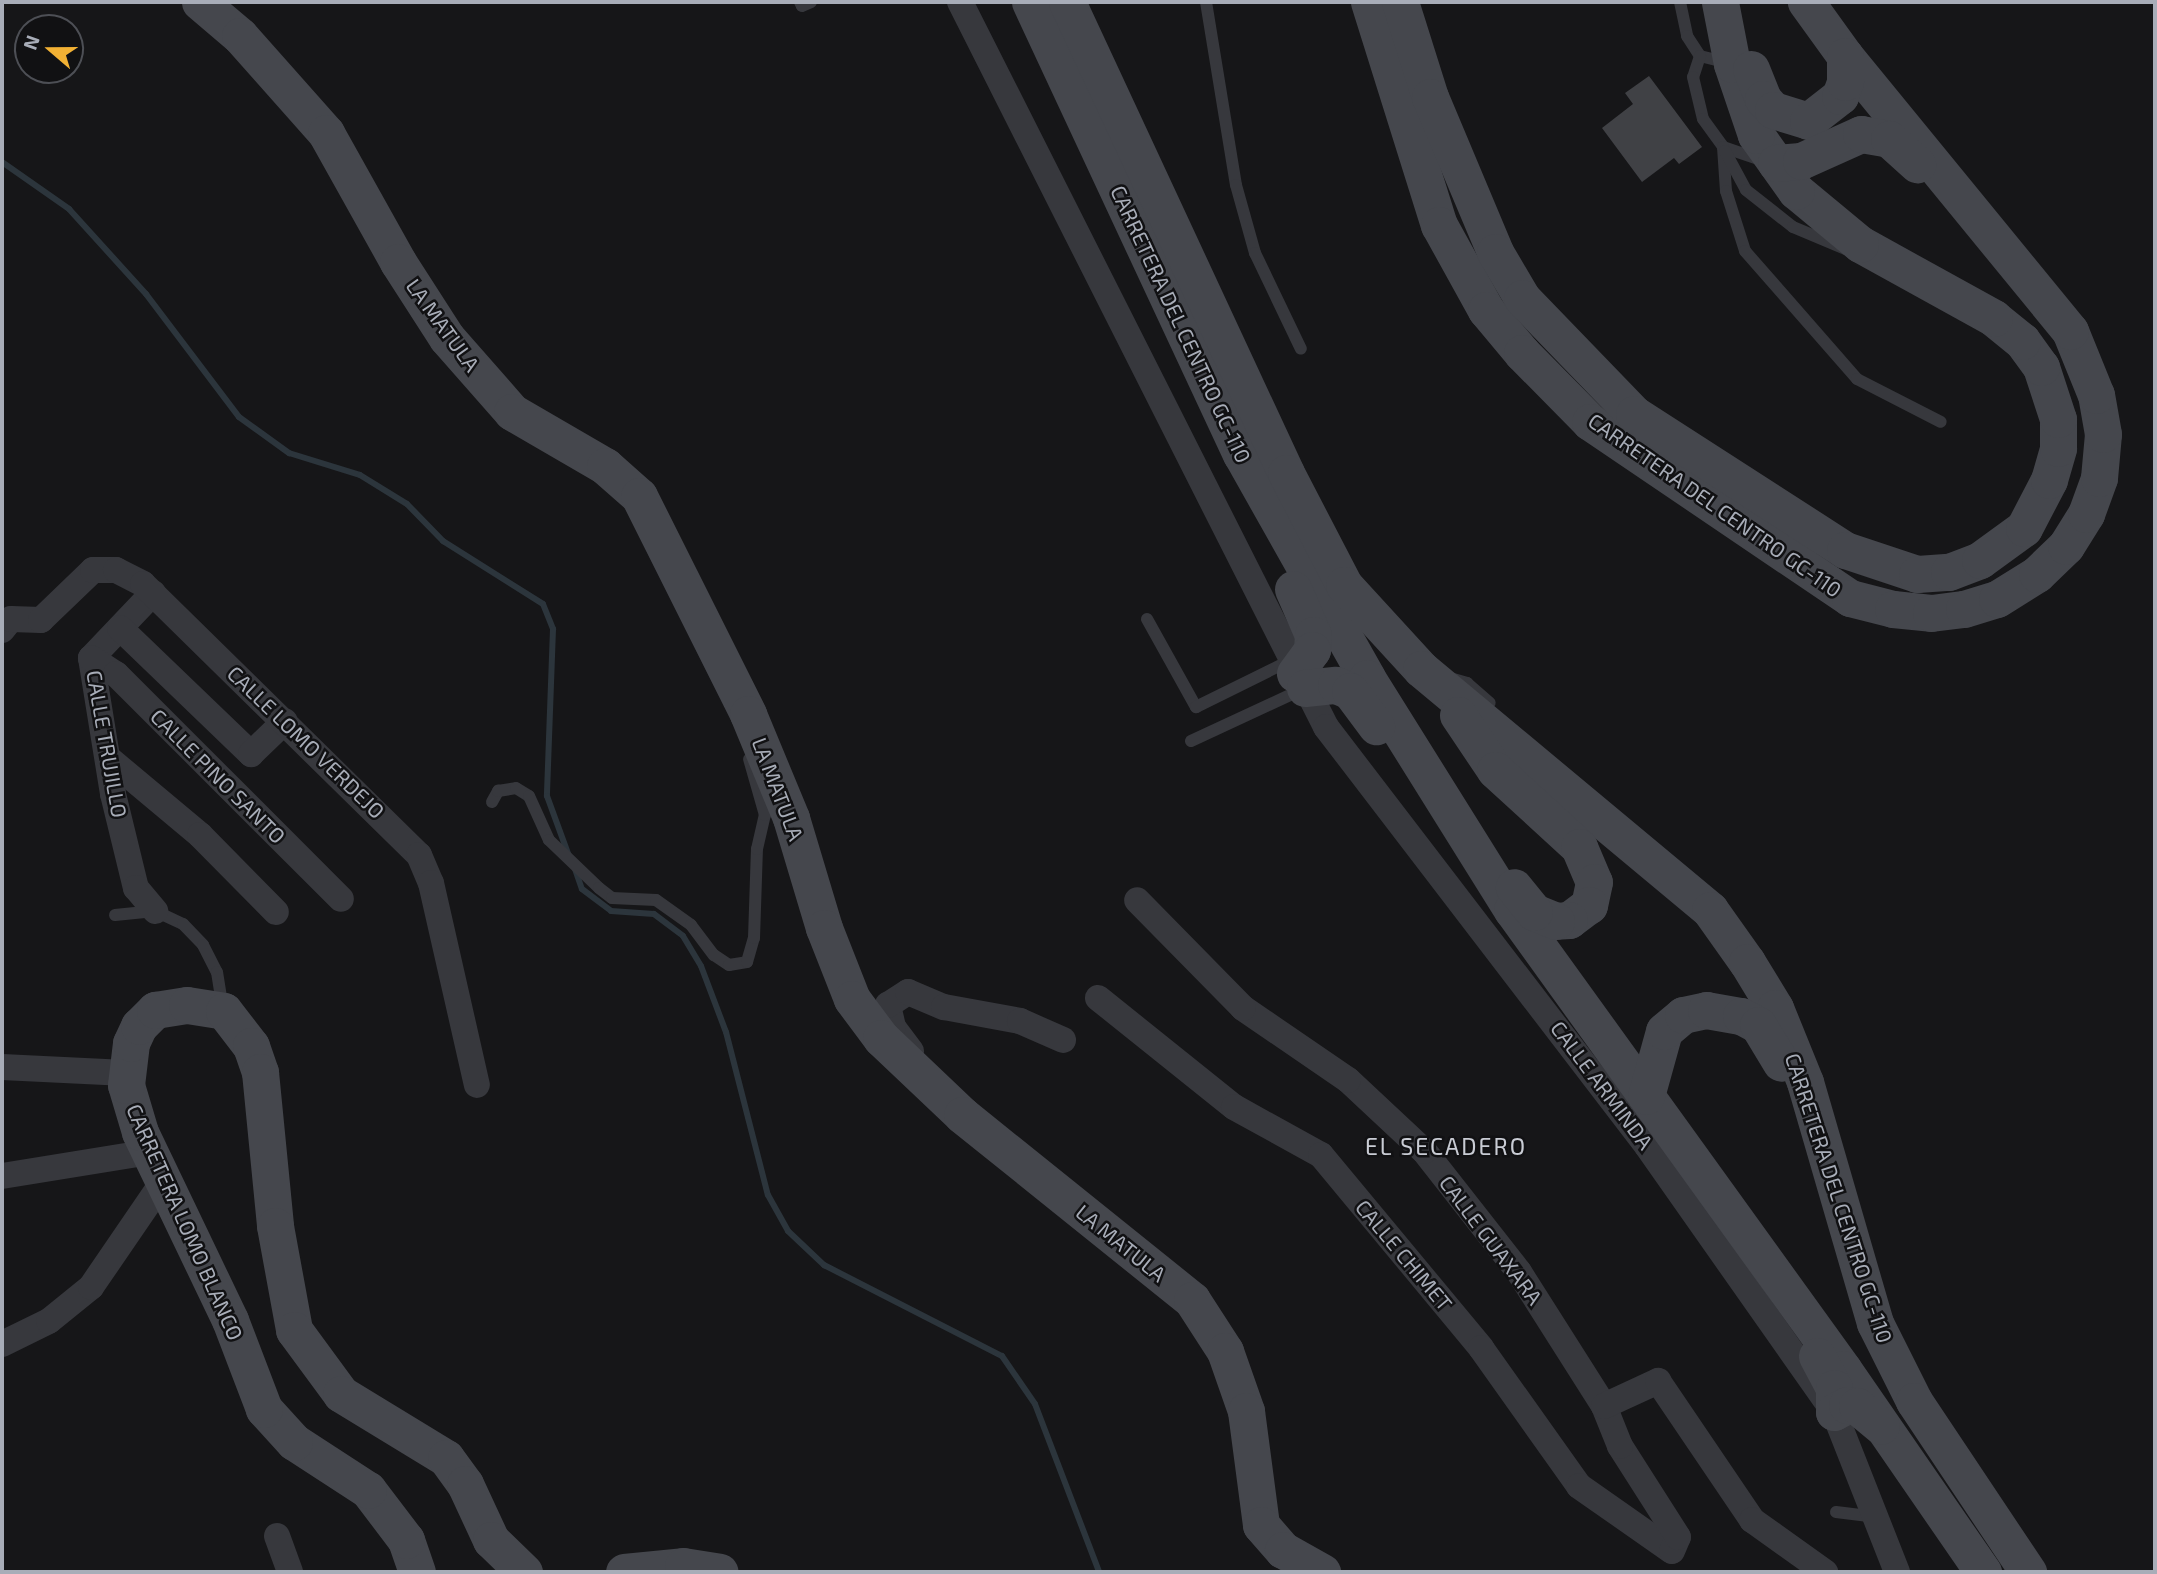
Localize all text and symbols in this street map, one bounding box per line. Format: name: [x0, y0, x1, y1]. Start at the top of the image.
north arrow: [14, 14, 84, 84]
text: N: [18, 32, 44, 53]
street label: CARRETERA DEL CENTRO GC-110: [1105, 181, 1257, 467]
street label: LA MATULA: [401, 274, 485, 376]
street label: CARRETERA DEL CENTRO GC-110: [1583, 407, 1847, 603]
street label: CALLE LOMO VERDEJO: [222, 660, 390, 824]
street label: CALLE TRUJILLO: [82, 668, 132, 820]
street label: CALLE PINO SANTO: [145, 703, 291, 849]
street label: LA MATULA: [747, 734, 809, 844]
street label: CALLE ARMINDA: [1545, 1016, 1659, 1154]
street label: CARRETERA DEL CENTRO GC-110: [1780, 1049, 1898, 1347]
street label: CARRETERA LOMO BLANCO: [121, 1100, 249, 1344]
district label: EL SECADERO: [1366, 1132, 1526, 1160]
street label: CALLE GUAXARA: [1434, 1170, 1548, 1310]
street label: CALLE CHIMET: [1350, 1194, 1458, 1316]
street label: LA MATULA: [1071, 1199, 1171, 1287]

